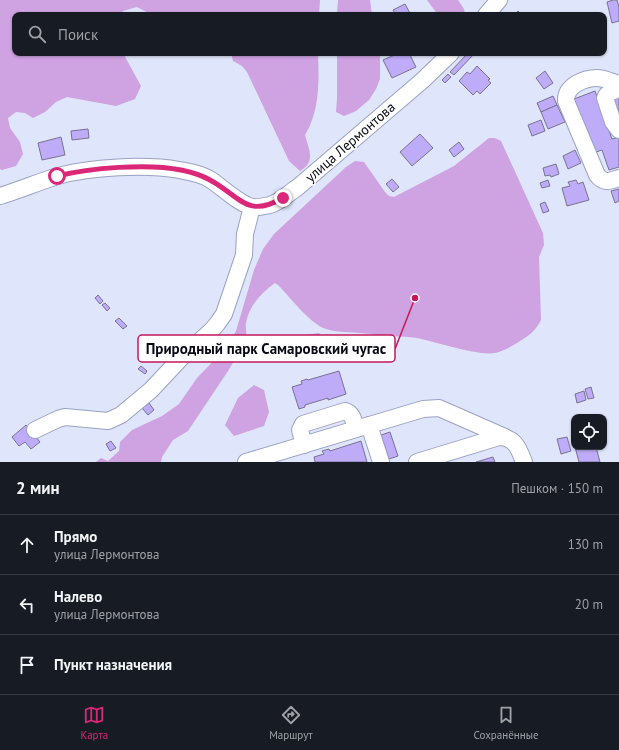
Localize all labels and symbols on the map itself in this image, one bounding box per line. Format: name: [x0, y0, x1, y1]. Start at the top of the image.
street label: улица Лермонтова: [301, 98, 399, 186]
route start: [48, 167, 66, 185]
route end: [274, 189, 292, 207]
callout: Природный парк Самаровский чугас: [138, 335, 395, 362]
text: Природный парк Самаровский чугас: [146, 339, 387, 358]

